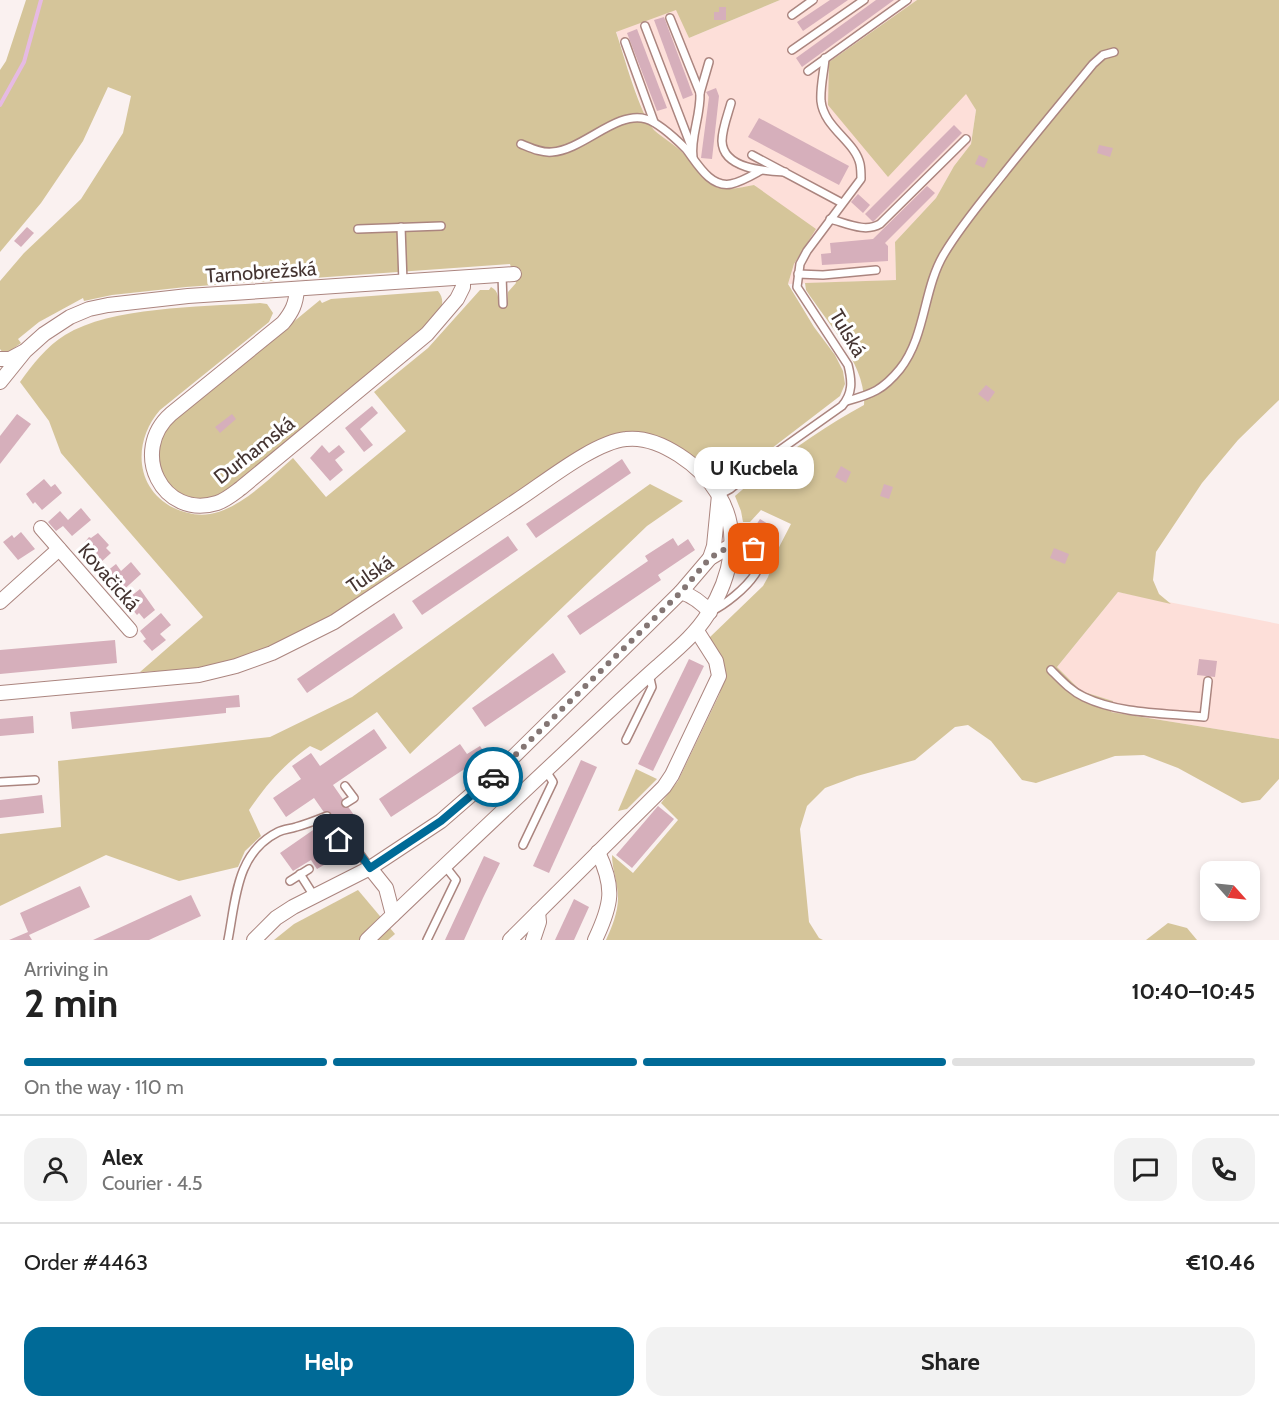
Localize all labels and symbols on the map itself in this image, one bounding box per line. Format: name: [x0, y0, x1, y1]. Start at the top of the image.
street label: Tarnobrežská: [205, 256, 318, 288]
street label: Tulská: [825, 305, 872, 361]
street label: Durhamská: [209, 411, 299, 489]
callout: U Kucbela: [694, 447, 814, 489]
pin: [728, 523, 779, 574]
street label: Kovačická: [73, 538, 145, 616]
street label: Tulská: [342, 550, 398, 598]
courier: [463, 747, 523, 807]
pin: [313, 814, 364, 865]
north arrow: [1200, 861, 1260, 921]

